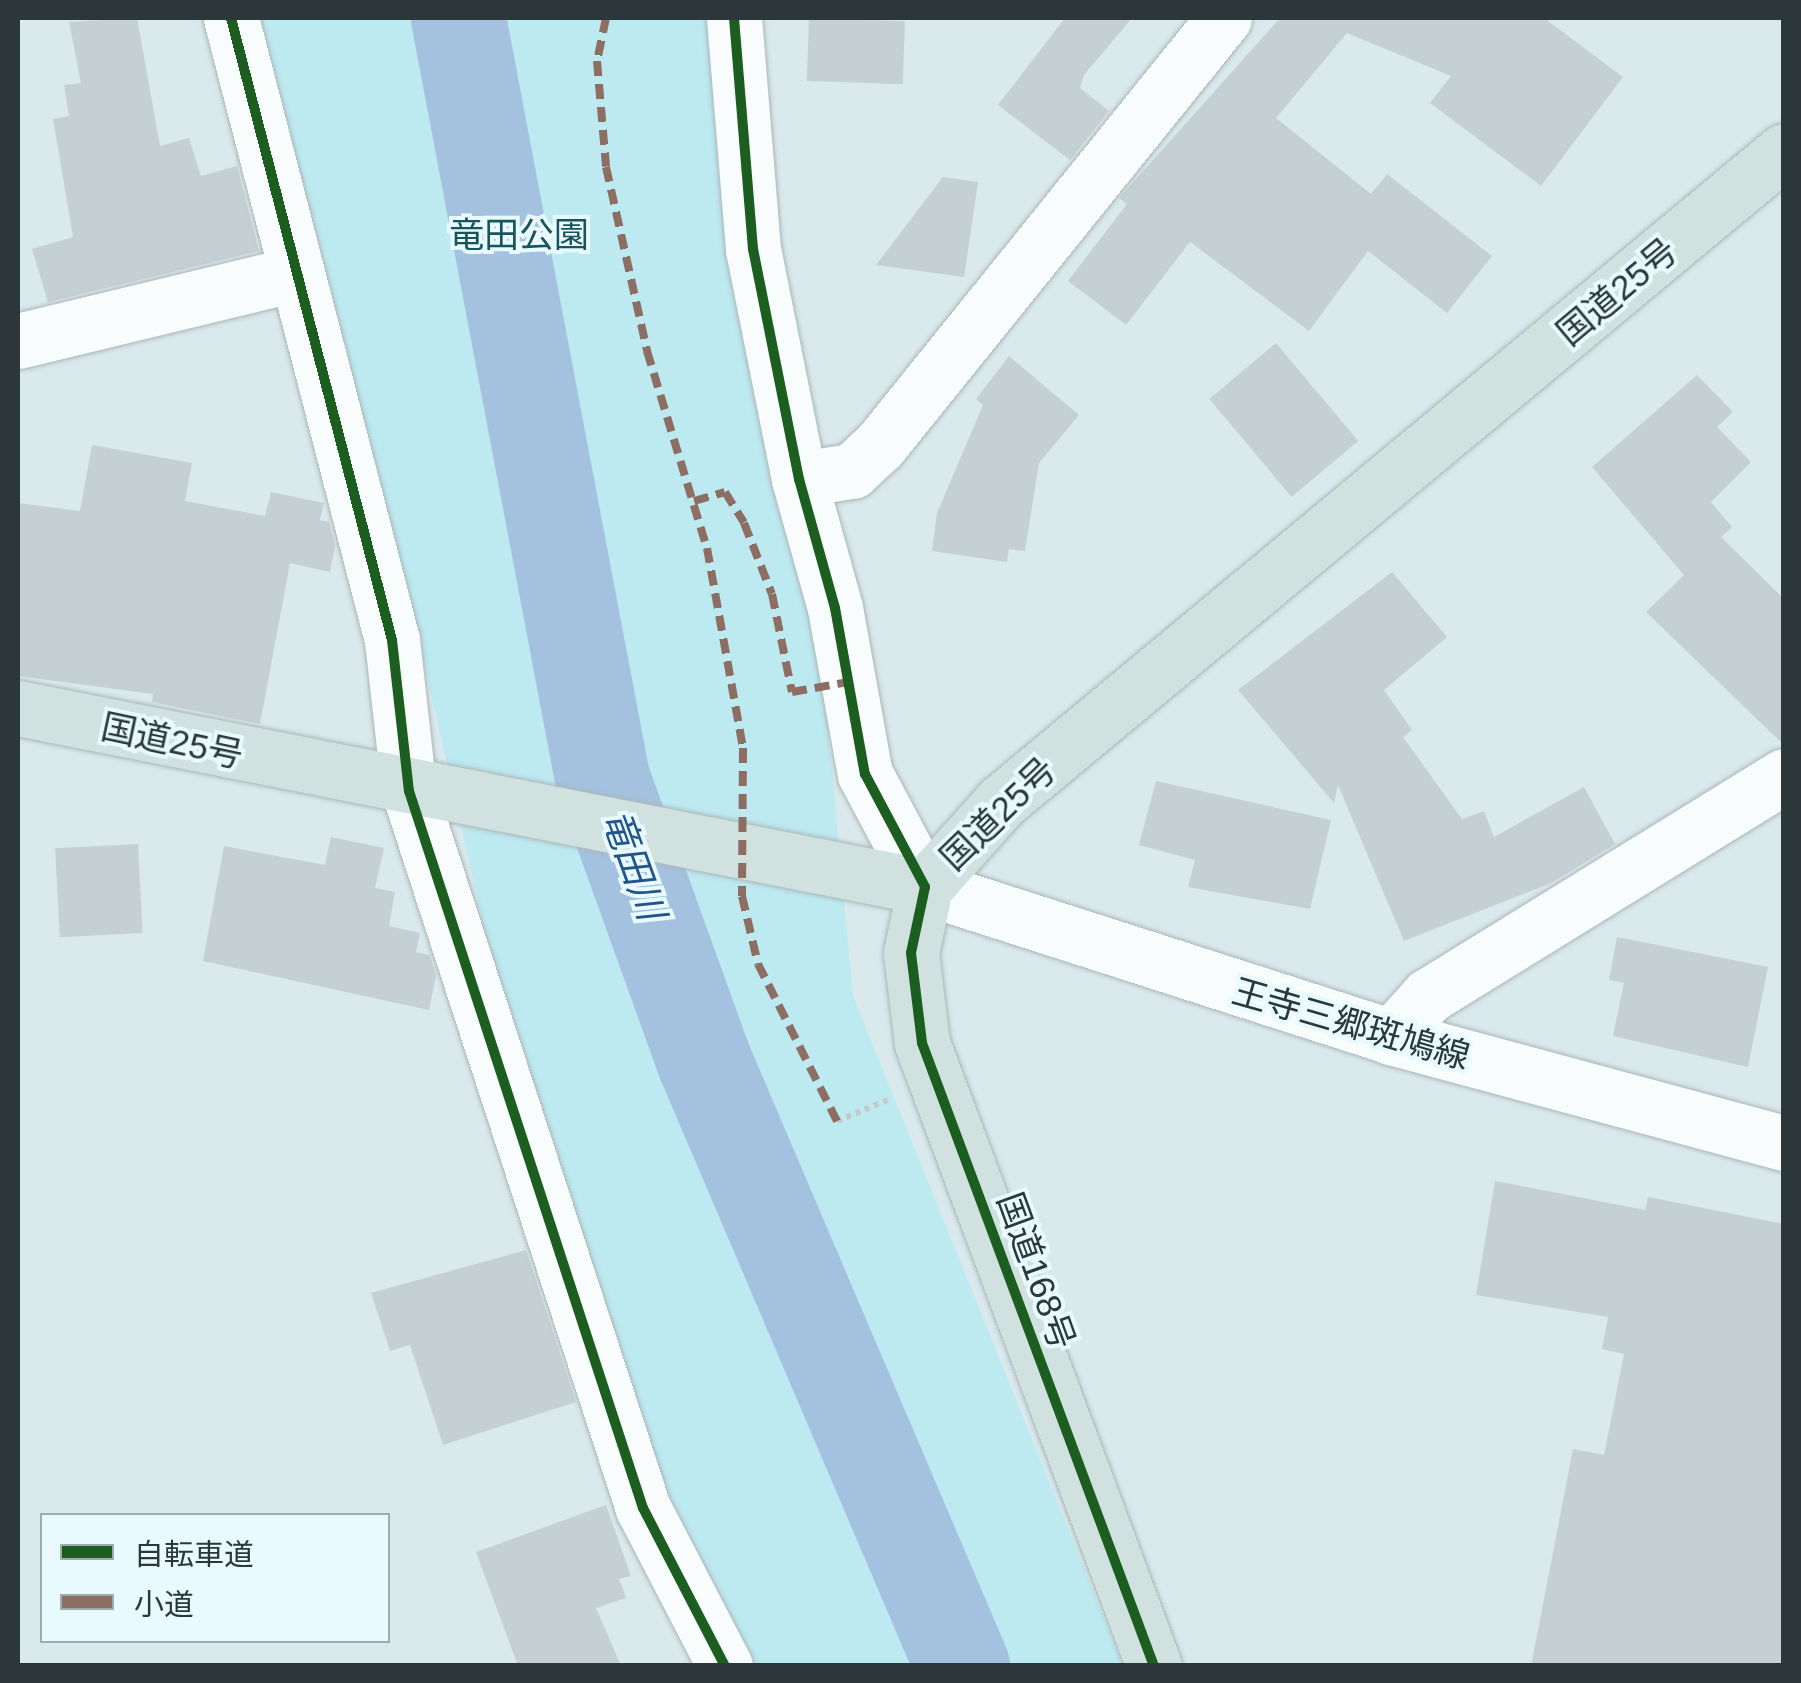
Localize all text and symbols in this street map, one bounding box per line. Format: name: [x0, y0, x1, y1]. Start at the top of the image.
park label: 竜田公園: [449, 214, 589, 256]
street label: 国道25号: [1548, 230, 1686, 354]
street label: 国道25号: [97, 705, 247, 777]
street label: 国道25号: [932, 749, 1064, 879]
water label: 竜田川: [592, 804, 674, 926]
street label: 王寺三郷斑鳩線: [1227, 970, 1475, 1078]
street label: 国道168号: [988, 1187, 1084, 1355]
legend: [40, 1513, 390, 1643]
text: 自転車道: [134, 1538, 254, 1571]
text: 小道: [134, 1588, 194, 1621]

